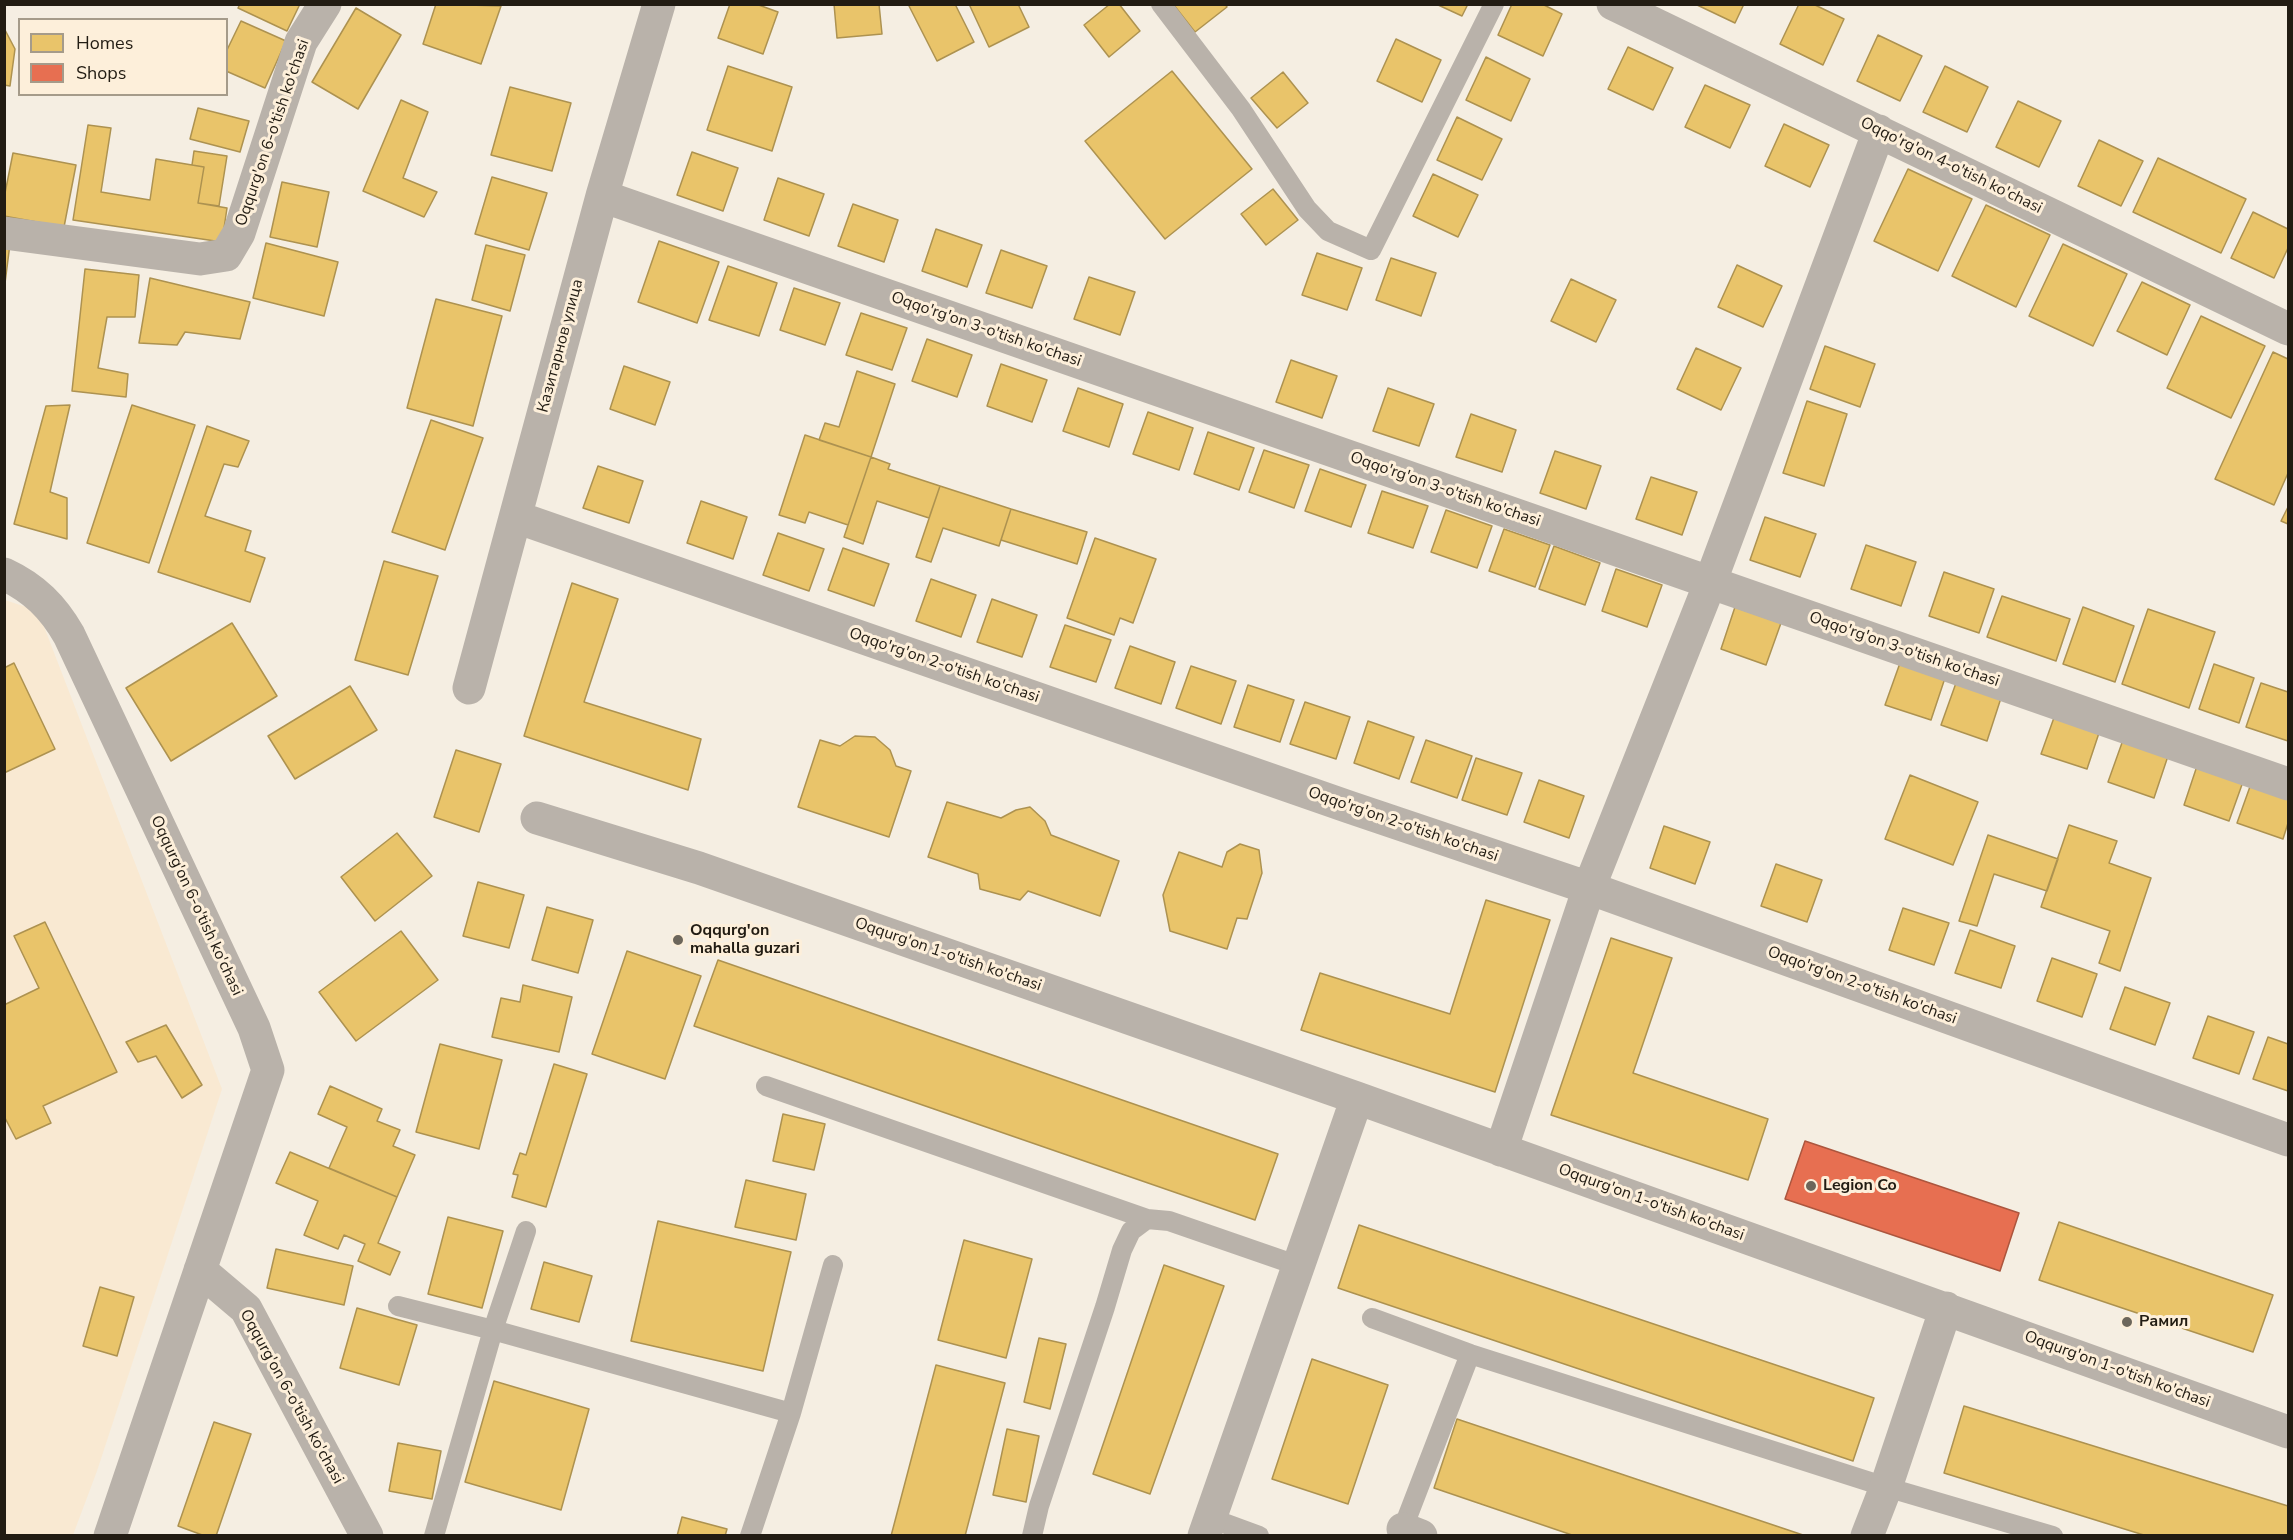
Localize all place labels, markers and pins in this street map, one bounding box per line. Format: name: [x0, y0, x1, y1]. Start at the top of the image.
place label: Oqqurg'on mahalla guzari: [690, 921, 800, 959]
marker: Oqqurg'on mahalla guzari: [671, 933, 685, 947]
place label: Legion Co: [1823, 1176, 1897, 1196]
marker: Legion Co: [1804, 1179, 1818, 1193]
place label: Рамил: [2139, 1312, 2188, 1332]
marker: Рамил: [2120, 1315, 2134, 1329]

